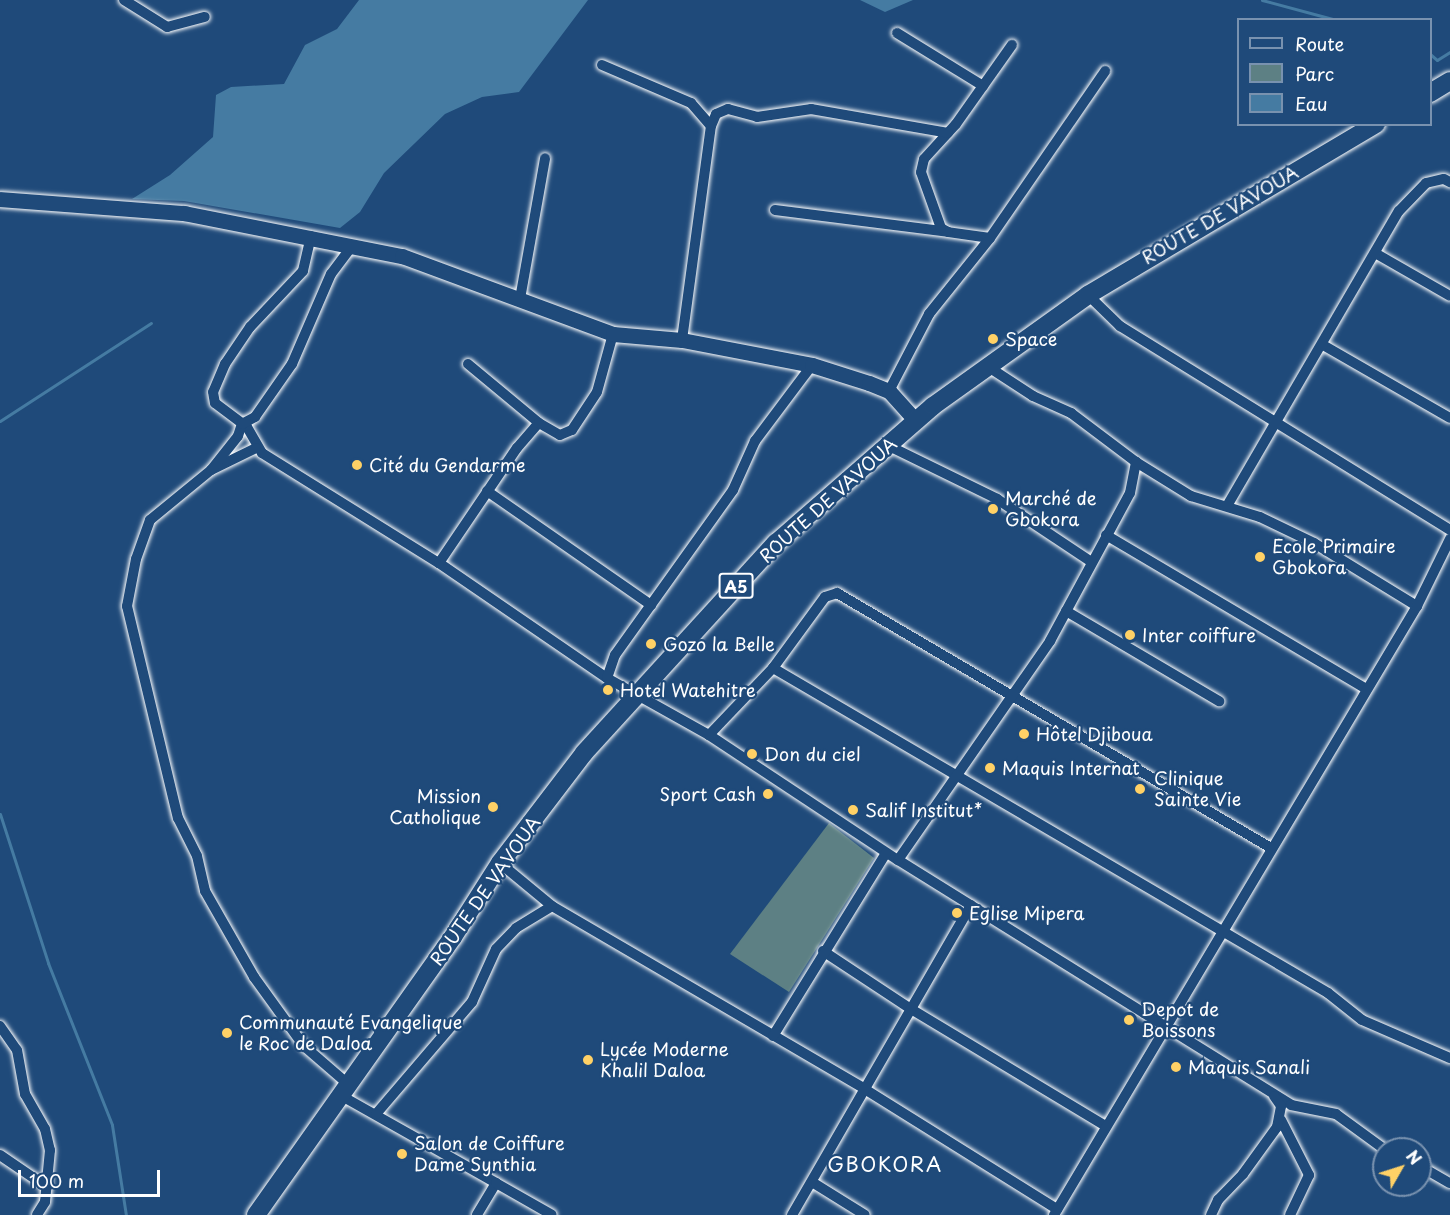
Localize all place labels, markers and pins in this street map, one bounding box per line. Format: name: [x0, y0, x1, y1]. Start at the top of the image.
place label: Space: [1005, 328, 1057, 350]
marker: Space: [986, 332, 1000, 346]
place label: Cité du Gendarme: [369, 454, 528, 476]
marker: Cité du Gendarme: [350, 458, 364, 472]
place label: Marché de Gbokora: [1005, 488, 1097, 530]
marker: Marché de Gbokora: [986, 502, 1000, 516]
place label: Ecole Primaire Gbokora: [1272, 536, 1397, 578]
marker: Ecole Primaire Gbokora: [1253, 550, 1267, 564]
place label: Inter coiffure: [1142, 624, 1257, 646]
marker: Inter coiffure: [1123, 628, 1137, 642]
place label: Gozo la Belle: [663, 633, 776, 655]
marker: Gozo la Belle: [644, 637, 658, 651]
place label: Hotel Watehitre: [620, 679, 757, 701]
marker: Hotel Watehitre: [601, 683, 615, 697]
place label: Hôtel Djiboua: [1036, 723, 1154, 745]
marker: Hôtel Djiboua: [1017, 727, 1031, 741]
place label: Don du ciel: [764, 743, 860, 765]
marker: Don du ciel: [745, 747, 759, 761]
place label: Maquis Internat: [1002, 757, 1140, 779]
marker: Maquis Internat: [983, 761, 997, 775]
place label: Clinique Sainte Vie: [1154, 768, 1241, 810]
marker: Clinique Sainte Vie: [1131, 780, 1149, 798]
place label: Sport Cash: [660, 783, 756, 805]
place label: Mission Catholique: [389, 786, 481, 828]
marker: Sport Cash: [761, 787, 775, 801]
place label: Salif Institut*: [865, 799, 983, 821]
marker: Mission Catholique: [486, 800, 500, 814]
marker: Salif Institut*: [846, 803, 860, 817]
place label: Eglise Mipera: [969, 902, 1085, 924]
marker: Eglise Mipera: [950, 906, 964, 920]
place label: Depot de Boissons: [1141, 999, 1219, 1042]
place label: Communauté Evangelique le Roc de Daloa: [239, 1012, 462, 1054]
marker: Depot de Boissons: [1122, 1013, 1136, 1027]
marker: Communauté Evangelique le Roc de Daloa: [220, 1026, 234, 1040]
place label: Lycée Moderne Khalil Daloa: [600, 1039, 732, 1082]
marker: Lycée Moderne Khalil Daloa: [581, 1053, 595, 1067]
place label: Maquis Sanali: [1188, 1056, 1311, 1078]
marker: Maquis Sanali: [1169, 1060, 1183, 1074]
place label: Salon de Coiffure Dame Synthia: [414, 1133, 567, 1176]
marker: Salon de Coiffure Dame Synthia: [395, 1147, 409, 1161]

